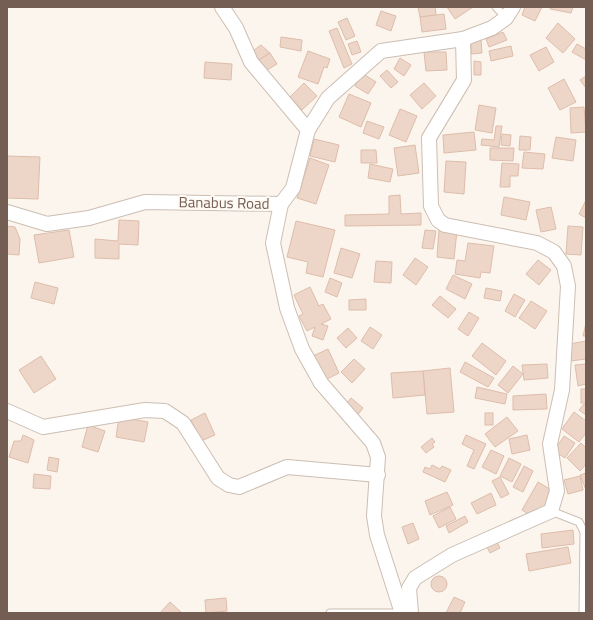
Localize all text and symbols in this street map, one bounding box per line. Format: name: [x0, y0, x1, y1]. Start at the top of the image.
street label: Banabus Road: [178, 190, 270, 215]

